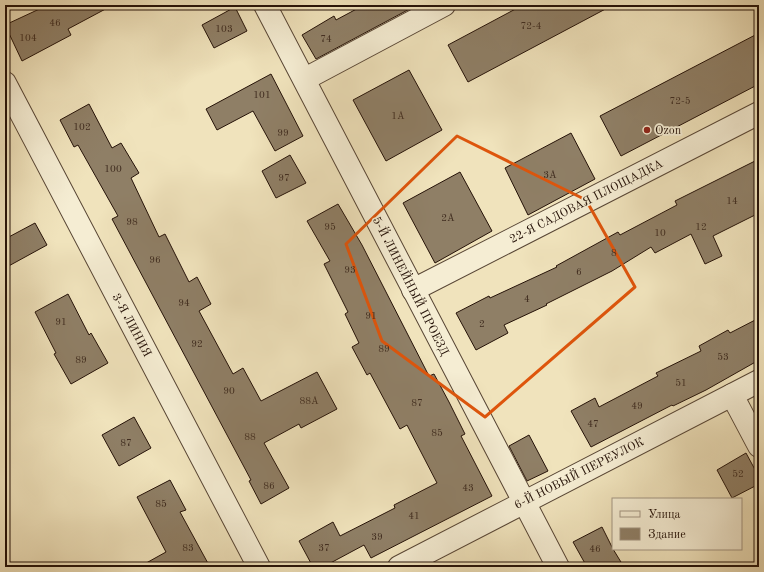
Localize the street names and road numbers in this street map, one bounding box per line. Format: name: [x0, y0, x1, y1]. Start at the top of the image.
street label: 22-Я САДОВАЯ ПЛОЩАДКА: [508, 158, 665, 246]
street label: 5-Й ЛИНЕЙНЫЙ ПРОЕЗД: [370, 214, 453, 358]
street label: 3-Я ЛИНИЯ: [109, 292, 153, 359]
street label: 6-Й НОВЫЙ ПЕРЕУЛОК: [511, 433, 646, 512]

